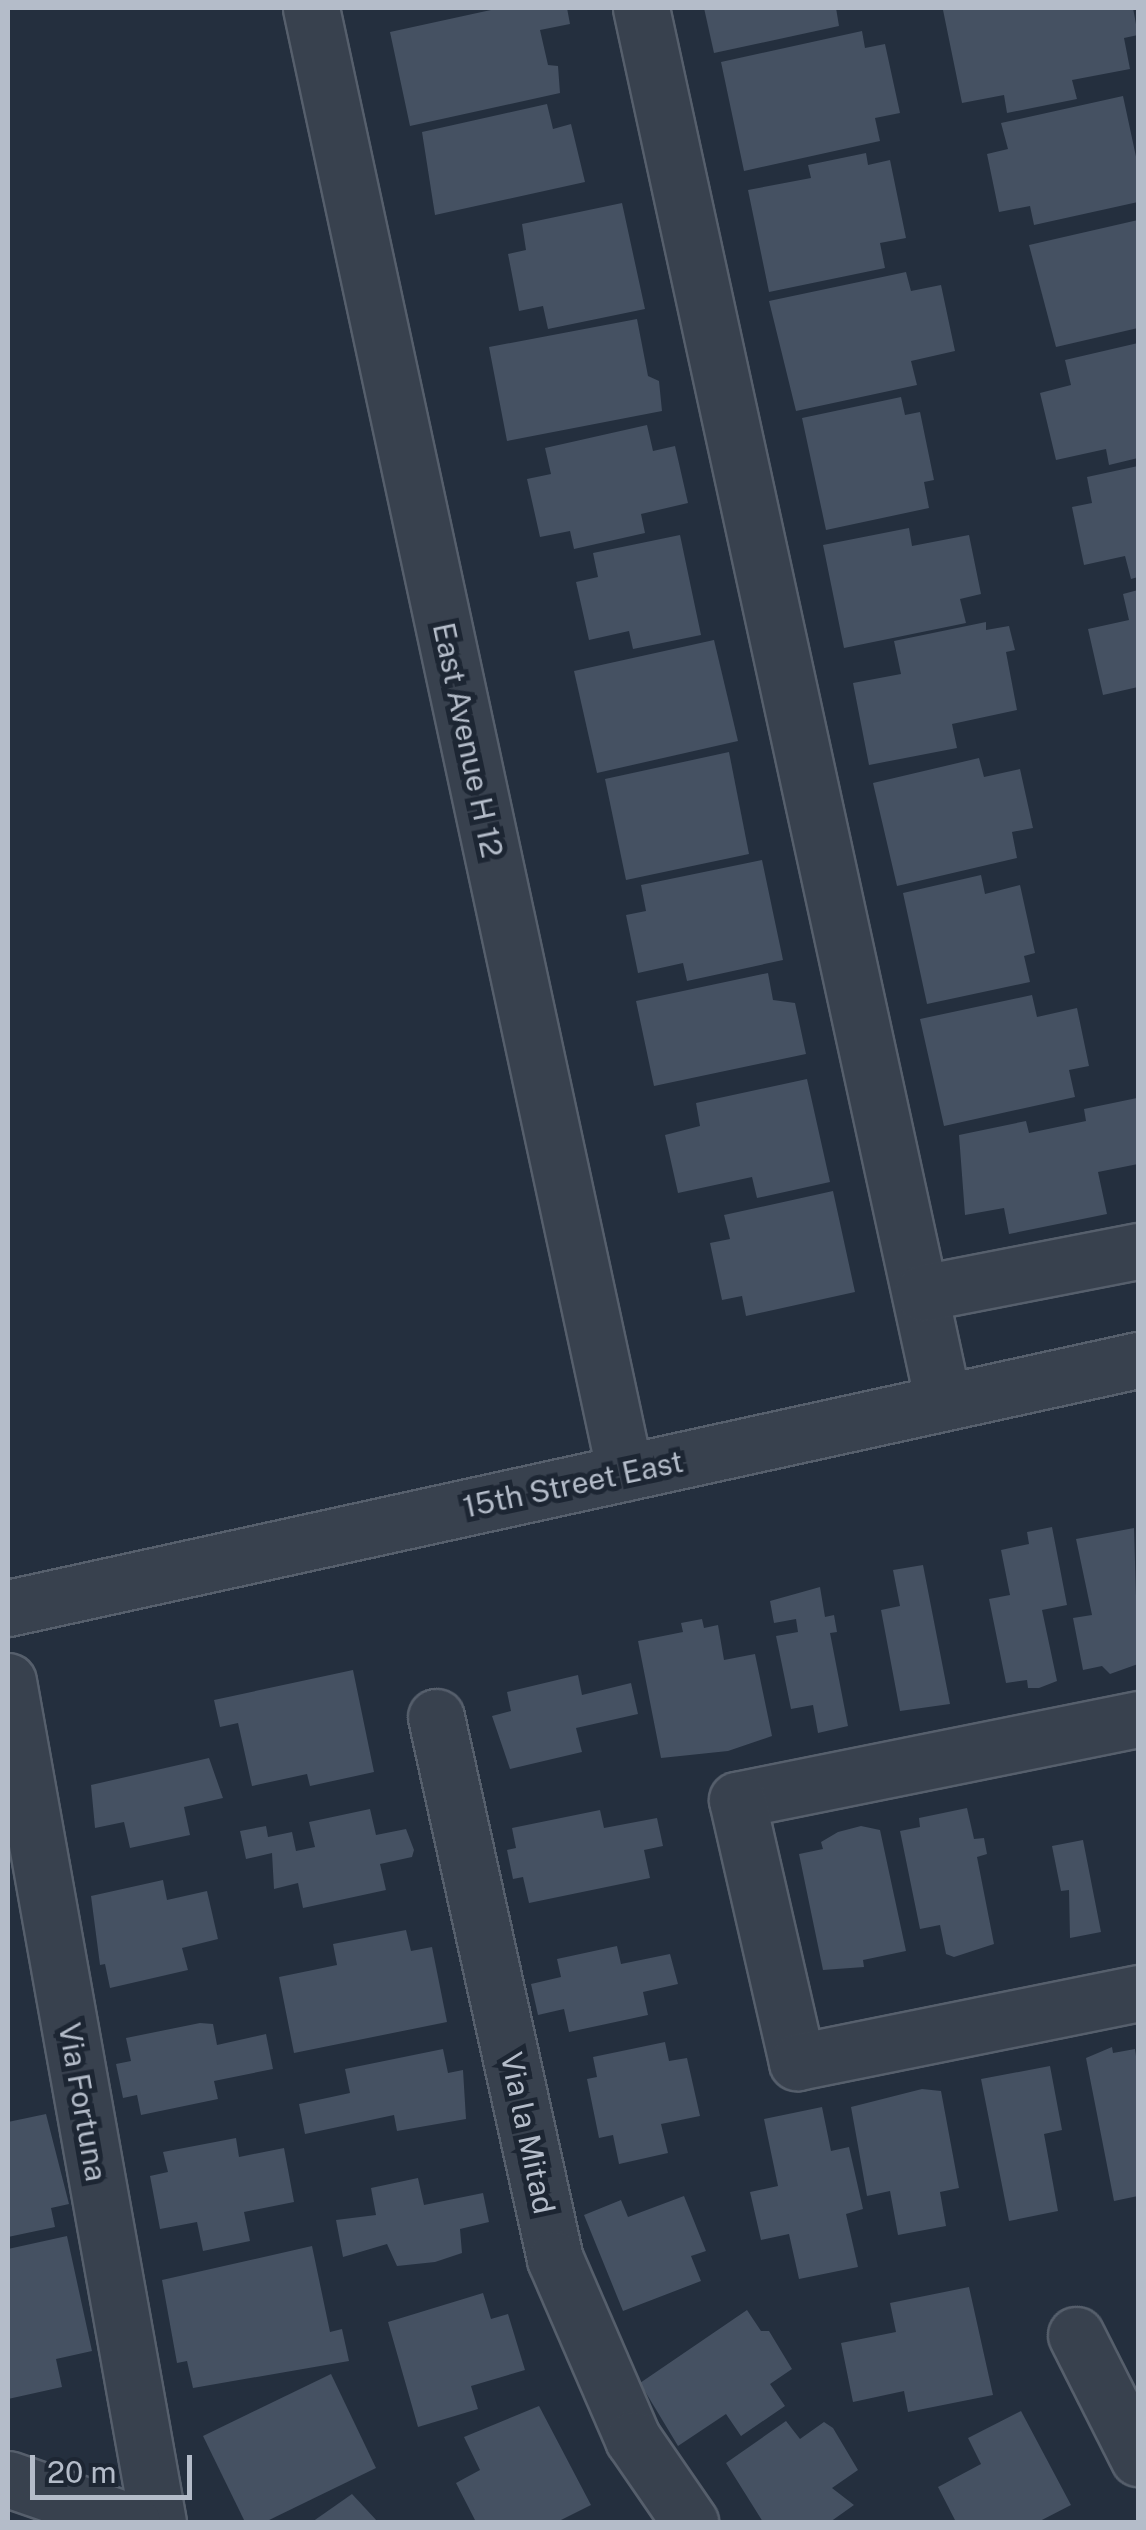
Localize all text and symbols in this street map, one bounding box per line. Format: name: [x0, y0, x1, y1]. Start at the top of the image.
street label: East Avenue H 12: [426, 619, 510, 861]
street label: 15th Street East: [460, 1443, 686, 1525]
street label: Via Fortuna: [51, 2020, 115, 2184]
street label: Via la Mitad: [493, 2049, 563, 2217]
scale bar: [35, 2435, 198, 2497]
text: 20 m: [47, 2454, 116, 2490]

